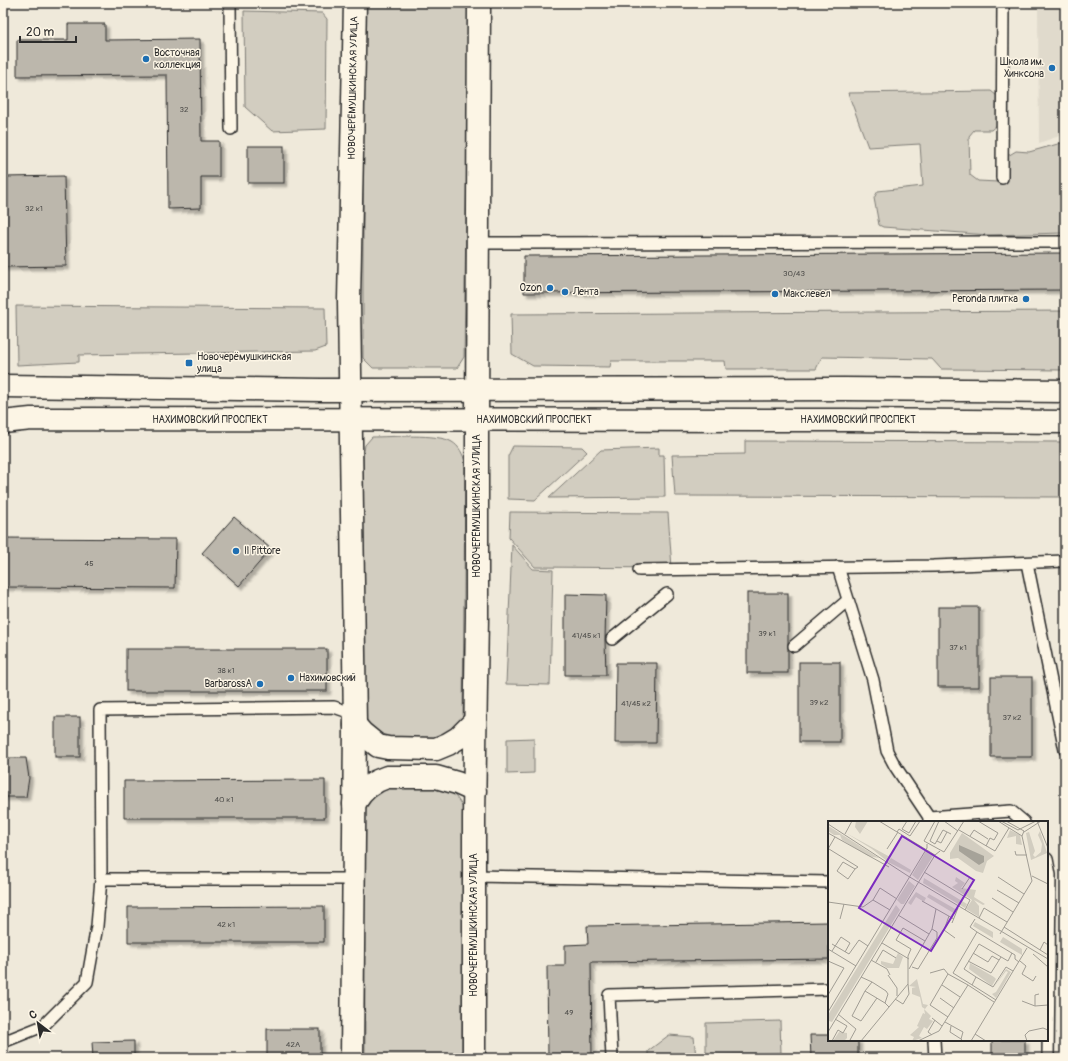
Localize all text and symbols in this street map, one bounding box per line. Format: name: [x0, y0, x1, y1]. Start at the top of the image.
street label: НОВОЧЕРЁМУШКИНСКАЯ УЛИЦА: [346, 16, 360, 160]
scale bar: [20, 18, 76, 44]
text: 20 m: [26, 25, 55, 40]
place label: Восточная коллекция: [154, 47, 201, 71]
marker: Восточная коллекция: [141, 54, 151, 64]
place label: Школа им. Хинксона: [1000, 56, 1044, 80]
marker: Школа им. Хинксона: [1047, 63, 1057, 73]
house number: 32: [180, 105, 189, 114]
house number: 32 к1: [25, 204, 43, 213]
house number: 30/43: [783, 269, 805, 278]
place label: Ozon: [520, 282, 542, 294]
marker: Ozon: [545, 283, 555, 293]
place label: Лента: [572, 286, 599, 298]
marker: Лента: [560, 287, 570, 297]
place label: Макслевел: [783, 288, 830, 300]
marker: Макслевел: [770, 289, 780, 299]
place label: Peronda плитка: [952, 293, 1018, 305]
marker: Peronda плитка: [1021, 294, 1031, 304]
place label: Новочерёмушкинская улица: [196, 351, 292, 375]
marker: Новочерёмушкинская улица: [184, 358, 194, 368]
street label: НАХИМОВСКИЙ ПРОСПЕКТ: [152, 413, 268, 426]
street label: НАХИМОВСКИЙ ПРОСПЕКТ: [476, 413, 592, 426]
street label: НАХИМОВСКИЙ ПРОСПЕКТ: [800, 413, 916, 426]
street label: НОВОЧЕРЁМУШКИНСКАЯ УЛИЦА: [471, 434, 483, 578]
place label: Il Pittore: [244, 545, 280, 557]
marker: Il Pittore: [231, 546, 241, 556]
house number: 45: [85, 559, 93, 568]
house number: 39 к1: [758, 629, 776, 638]
house number: 41/45 к1: [572, 631, 600, 640]
house number: 37 к1: [949, 643, 967, 652]
house number: 38 к1: [217, 666, 235, 675]
place label: Нахимовский: [299, 672, 356, 684]
marker: Нахимовский: [286, 673, 296, 683]
place label: BarbarossA: [204, 678, 252, 690]
marker: BarbarossA: [255, 679, 265, 689]
house number: 39 к2: [810, 698, 829, 707]
house number: 41/45 к2: [621, 699, 652, 708]
house number: 37 к2: [1002, 713, 1022, 722]
house number: 40 к1: [214, 795, 234, 804]
inset map: [828, 821, 1048, 1041]
street label: НОВОЧЕРЁМУШКИНСКАЯ УЛИЦА: [468, 853, 480, 997]
house number: 42 к1: [217, 920, 235, 929]
north arrow: [18, 1003, 58, 1043]
text: С: [27, 1007, 40, 1022]
house number: 49: [565, 1008, 573, 1017]
house number: 42А: [286, 1040, 300, 1049]

